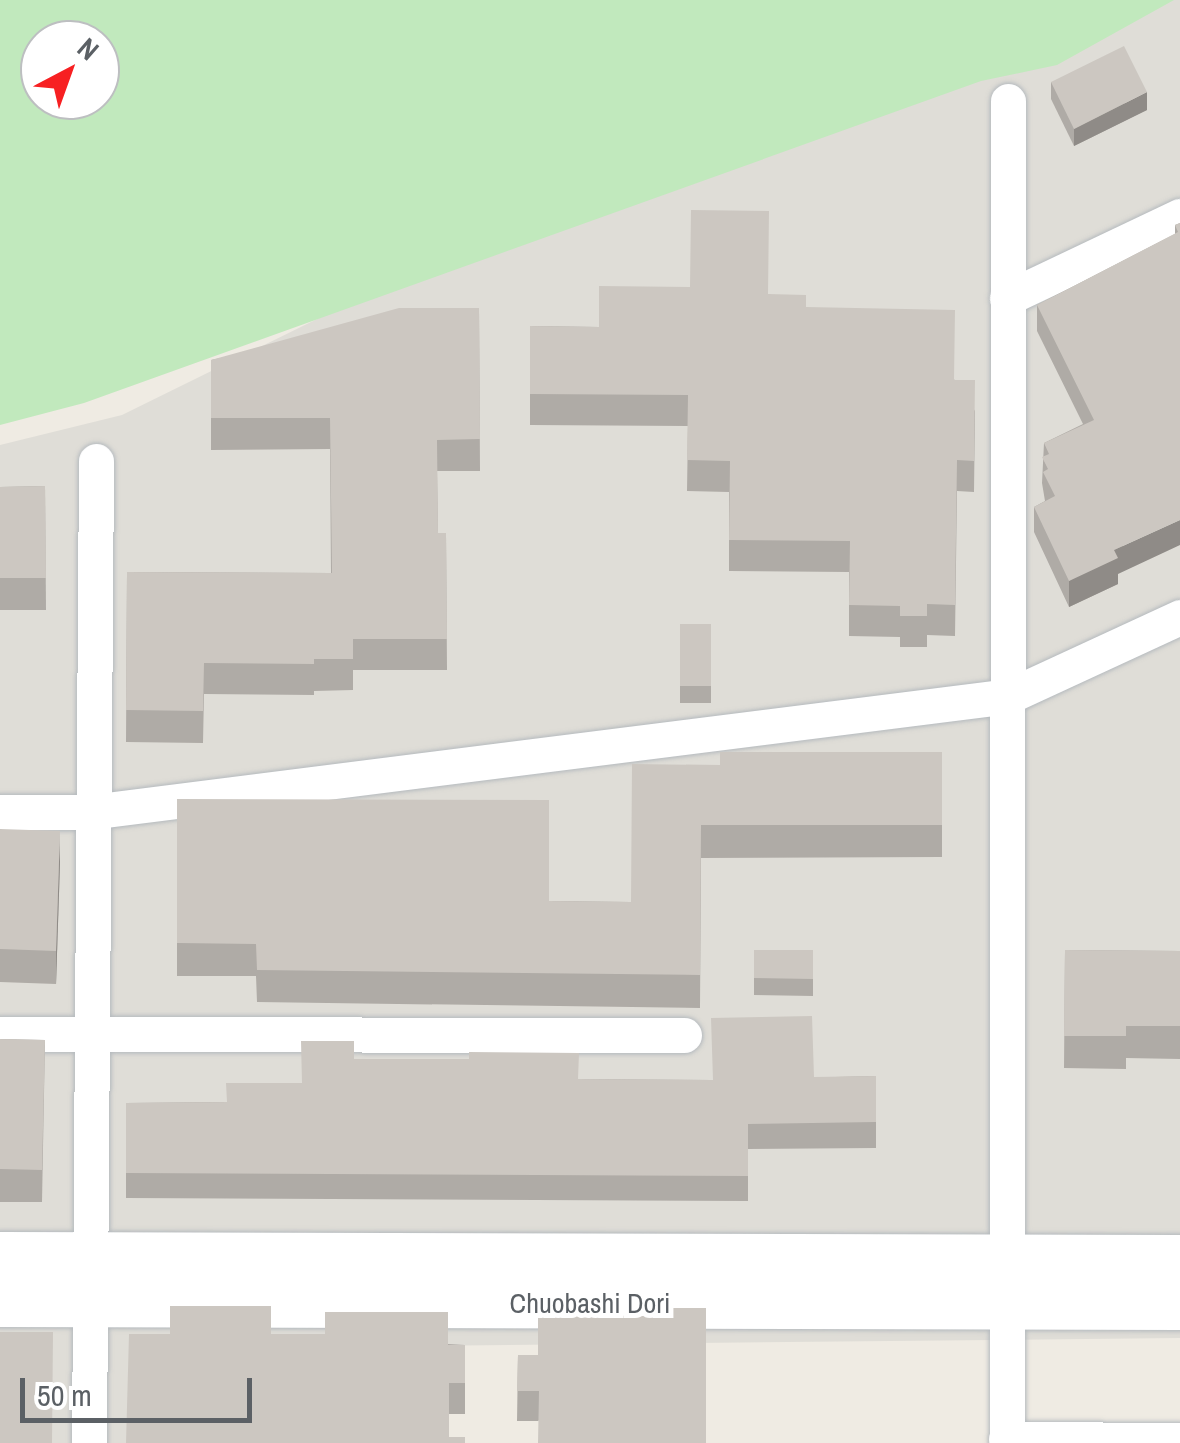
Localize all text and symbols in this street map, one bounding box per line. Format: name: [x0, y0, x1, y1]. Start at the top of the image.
north arrow: [20, 20, 120, 120]
text: N: [70, 29, 107, 69]
street label: Chuobashi Dori: [510, 1286, 670, 1320]
scale bar: [25, 1358, 258, 1420]
text: 50 m: [37, 1375, 92, 1415]

